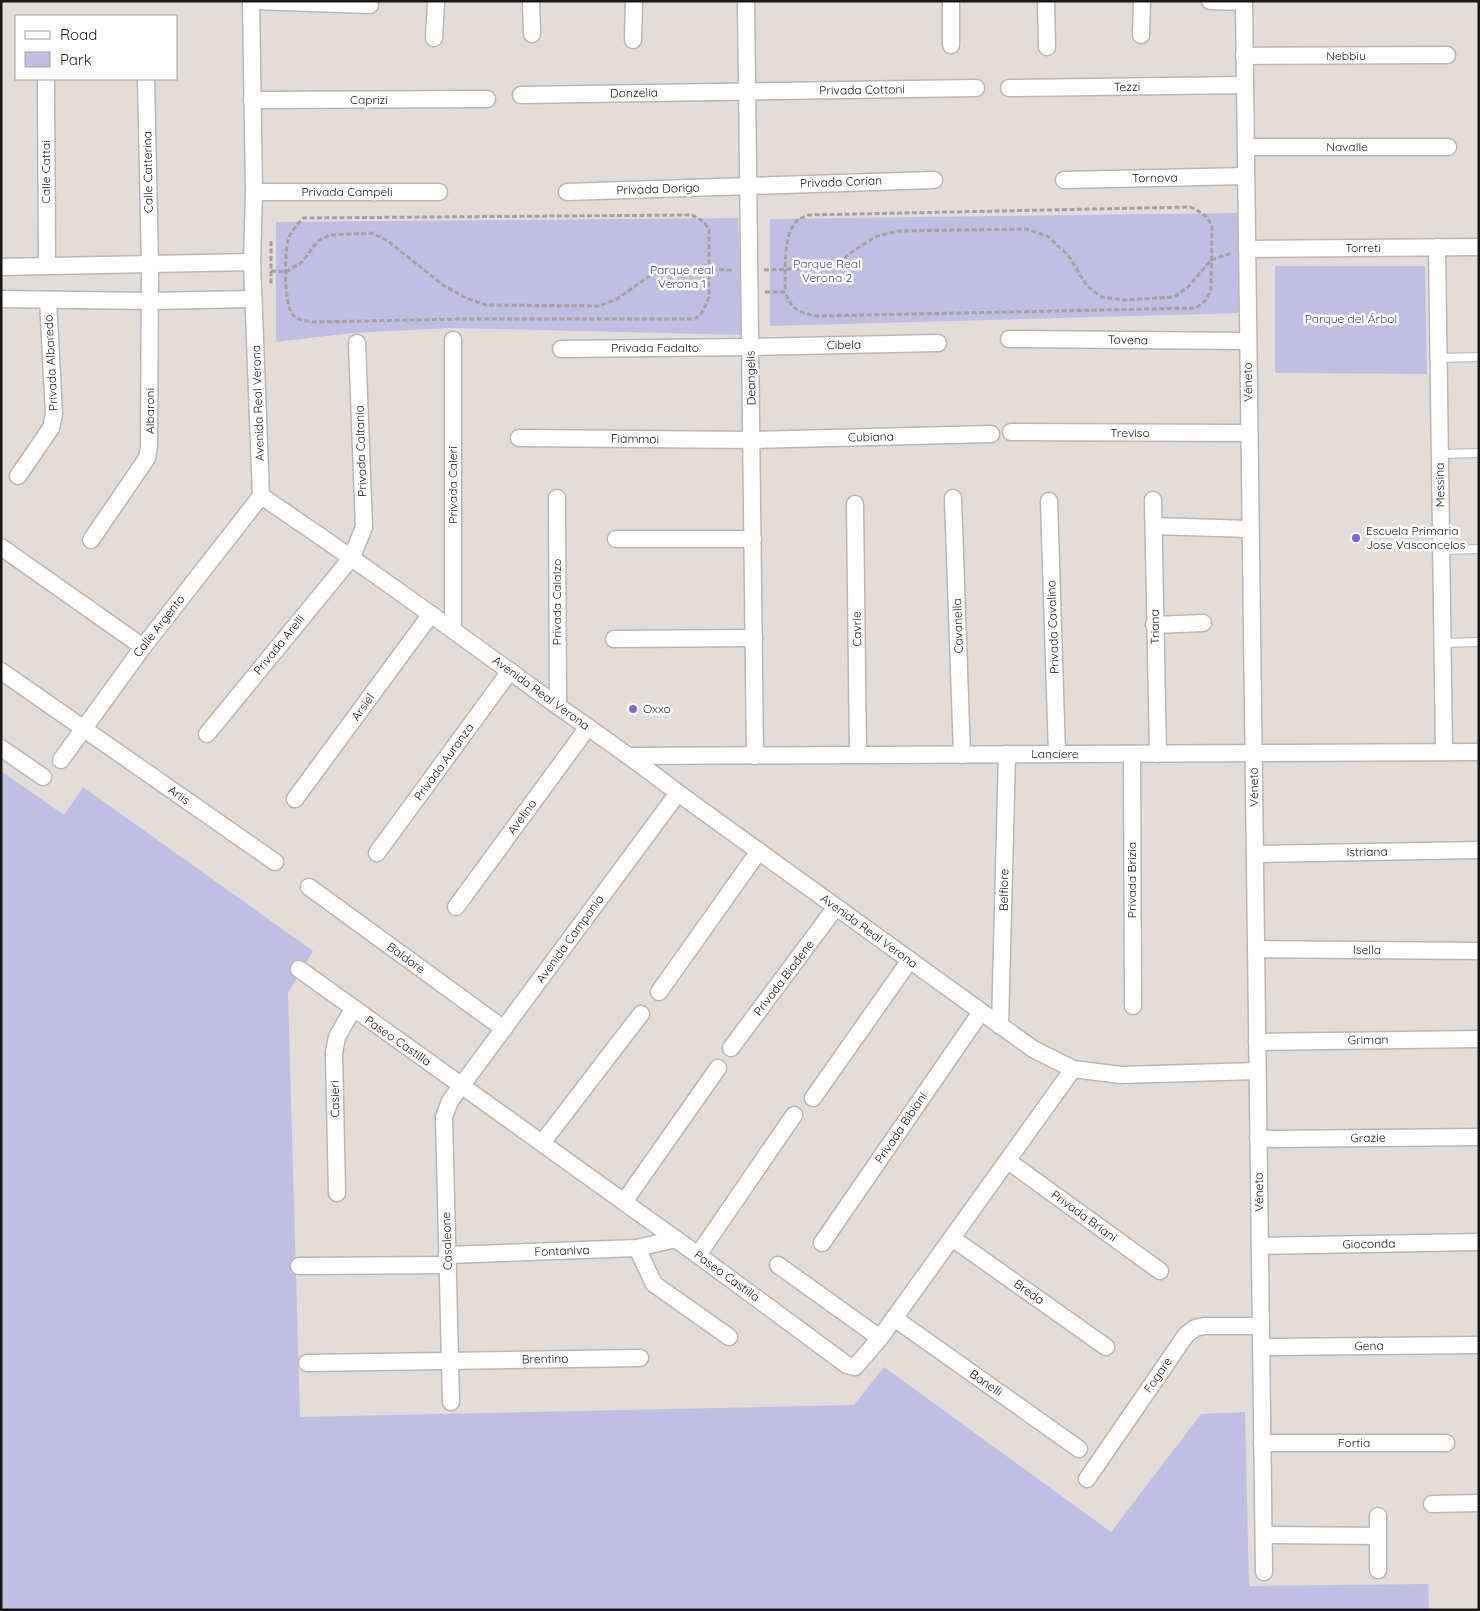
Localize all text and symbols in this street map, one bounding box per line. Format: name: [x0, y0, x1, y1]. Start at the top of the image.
legend: [15, 15, 178, 80]
text: Road: [60, 25, 97, 44]
street label: Nebbiu: [1326, 48, 1366, 63]
text: Park: [60, 50, 92, 69]
street label: Tezzi: [1114, 79, 1140, 94]
street label: Privada Cottoni: [819, 81, 905, 98]
street label: Donzelia: [610, 85, 658, 100]
street label: Caprizi: [350, 92, 388, 107]
street label: Calle Catterina: [139, 131, 156, 213]
street label: Navalle: [1326, 139, 1368, 154]
street label: Calle Cattai: [38, 140, 53, 204]
street label: Tornova: [1132, 170, 1178, 185]
street label: Privada Corian: [800, 173, 882, 190]
street label: Privada Dorigo: [616, 180, 700, 197]
street label: Privada Campeli: [301, 184, 393, 199]
street label: Torreti: [1345, 240, 1381, 255]
park label: Parque Real Verona 2: [793, 256, 861, 285]
park label: Parque real Verona 1: [650, 262, 714, 291]
park label: Parque del Árbol: [1305, 311, 1397, 326]
street label: Privada Albaredo: [40, 314, 61, 412]
street label: Tovena: [1108, 332, 1148, 347]
street label: Cibela: [827, 337, 861, 352]
street label: Privada Fadalto: [611, 340, 699, 355]
street label: Avenida Real Verona: [248, 345, 267, 461]
street label: Deangelis: [743, 350, 758, 406]
street label: Véneto: [1240, 362, 1255, 402]
street label: Albaroni: [142, 388, 157, 434]
street label: Privada Caltania: [351, 405, 370, 497]
street label: Treviso: [1110, 425, 1150, 440]
street label: Cubiana: [848, 429, 894, 444]
street label: Fiammoi: [611, 431, 659, 446]
street label: Privada Caleri: [445, 446, 460, 524]
street label: Messina: [1432, 463, 1447, 508]
place label: Escuela Primaria Jose Vasconcelos: [1366, 523, 1466, 552]
marker: Escuela Primaria Jose Vasconcelos: [1350, 532, 1362, 544]
street label: Privada Calalzo: [549, 559, 564, 645]
street label: Privada Cavalino: [1043, 580, 1062, 674]
street label: Calle Argento: [130, 592, 188, 660]
street label: Cavanella: [949, 598, 966, 654]
street label: Triana: [1147, 609, 1162, 645]
street label: Cavrie: [849, 611, 864, 647]
street label: Privada Arelli: [250, 612, 307, 678]
street label: Avenida Real Verona: [490, 652, 593, 733]
street label: Arsiel: [348, 690, 378, 723]
place label: Oxxo: [643, 701, 671, 716]
marker: Oxxo: [627, 703, 639, 715]
street label: Privada Auranza: [411, 720, 477, 803]
street label: Lanciere: [1031, 746, 1079, 761]
street label: Véneto: [1246, 767, 1261, 807]
street label: Ariis: [166, 782, 193, 808]
street label: Avelino: [504, 796, 539, 837]
street label: Privada Brizia: [1124, 842, 1139, 918]
street label: Istriana: [1346, 844, 1388, 859]
street label: Belfiore: [996, 868, 1011, 911]
street label: Avenida Real Verona: [818, 890, 921, 971]
street label: Avenida Campania: [533, 892, 607, 986]
street label: Privada Biadene: [750, 937, 817, 1019]
street label: Baldore: [384, 939, 428, 977]
street label: Isella: [1353, 942, 1381, 957]
street label: Paseo Castilla: [362, 1012, 434, 1069]
street label: Griman: [1348, 1032, 1388, 1047]
street label: Casieri: [327, 1080, 342, 1118]
street label: Privada Bibiani: [871, 1089, 930, 1166]
street label: Grazie: [1350, 1130, 1386, 1145]
street label: Véneto: [1251, 1172, 1266, 1212]
street label: Privada Briani: [1049, 1187, 1120, 1244]
street label: Casaleone: [438, 1211, 455, 1271]
street label: Gioconda: [1342, 1236, 1396, 1251]
street label: Fontaniva: [534, 1242, 590, 1259]
street label: Paseo Castilla: [692, 1247, 763, 1304]
street label: Breda: [1011, 1276, 1047, 1307]
street label: Gena: [1354, 1338, 1384, 1353]
street label: Brentino: [522, 1351, 568, 1366]
street label: Fogare: [1140, 1354, 1175, 1395]
street label: Bonelli: [967, 1366, 1006, 1399]
street label: Fortia: [1338, 1435, 1370, 1450]

